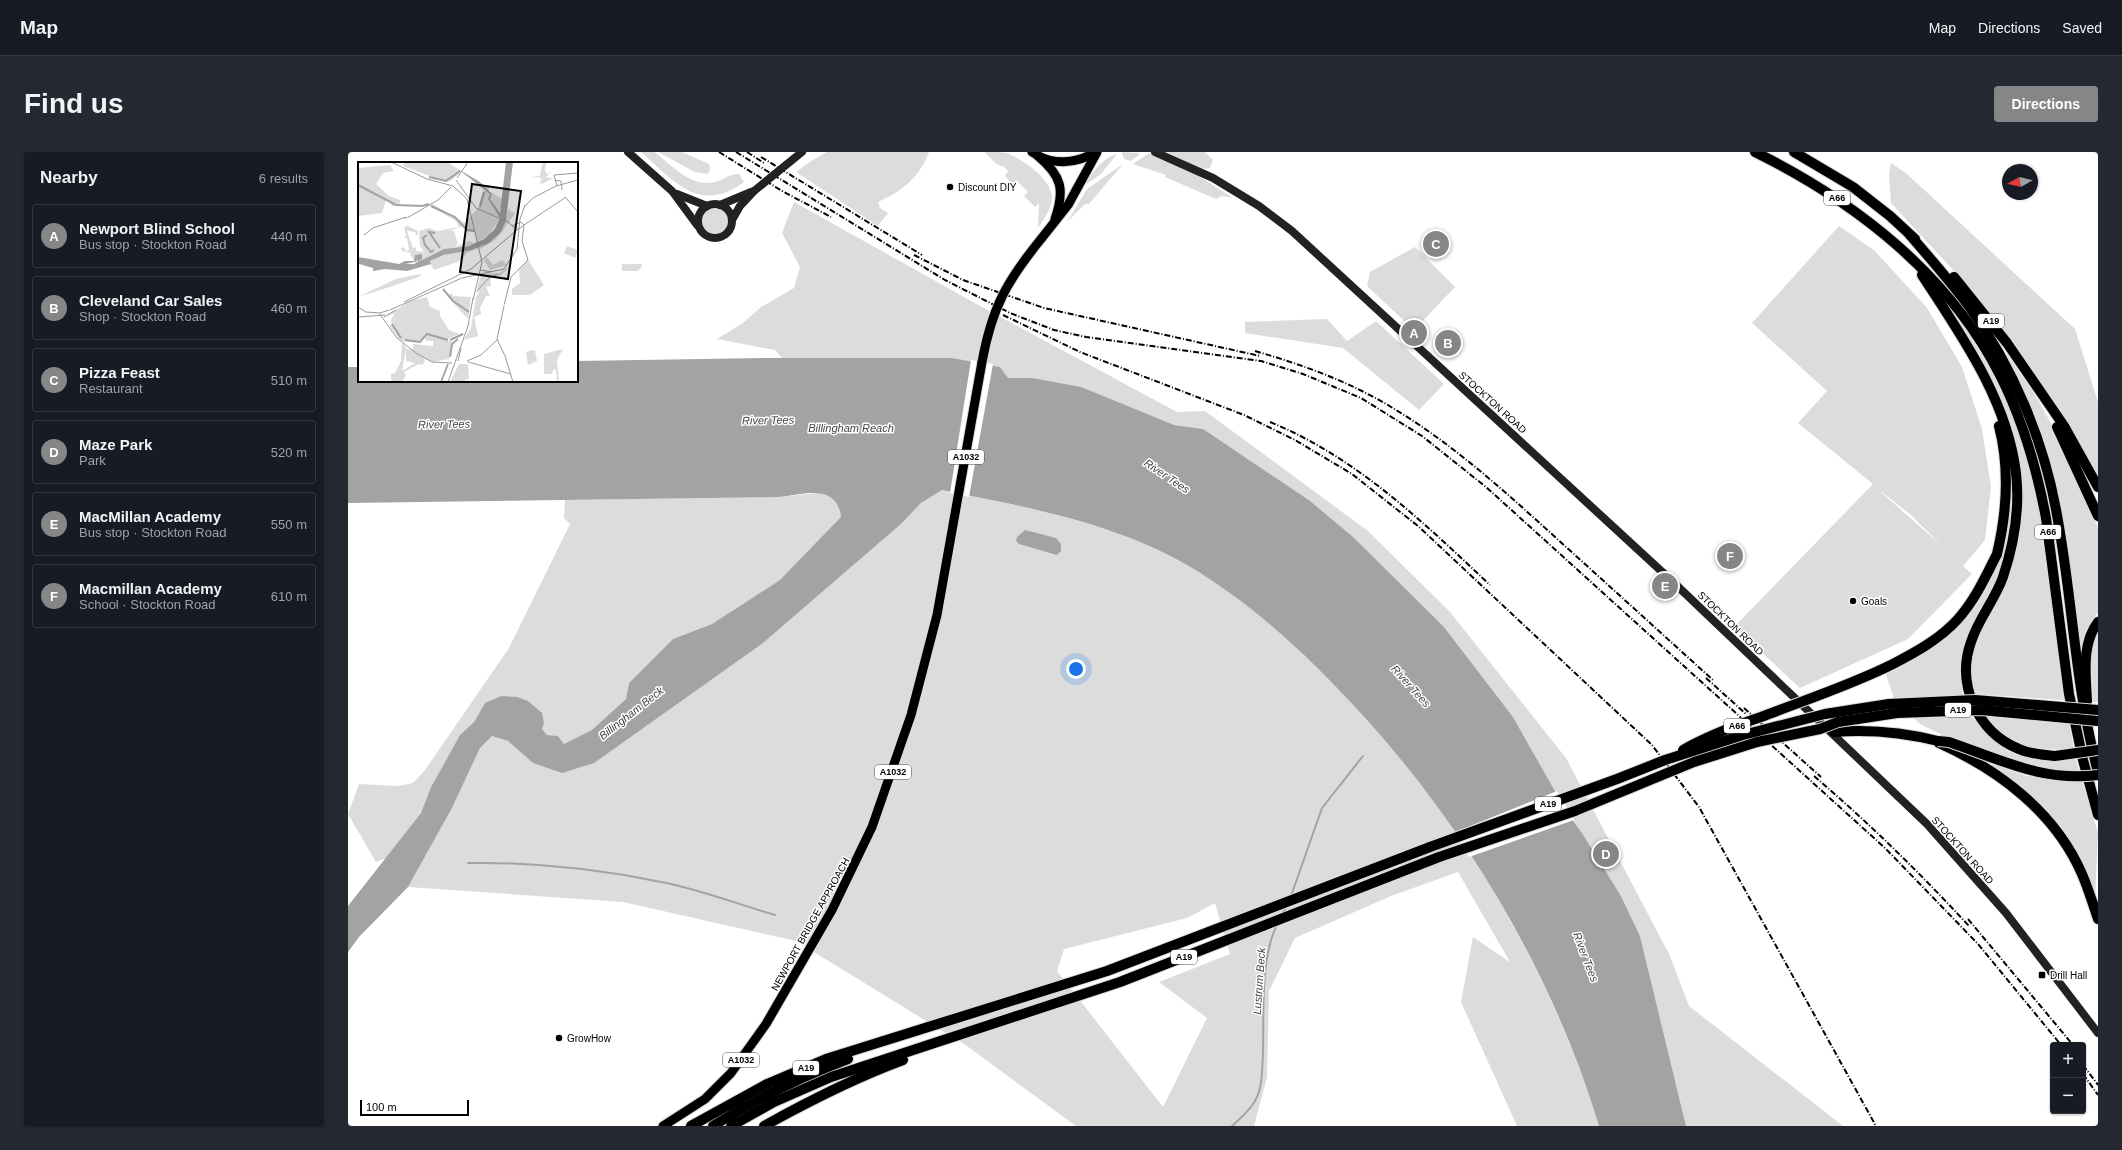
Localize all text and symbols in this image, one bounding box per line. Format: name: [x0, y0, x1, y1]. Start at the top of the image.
text: Map: [20, 17, 58, 38]
text: Map: [1929, 20, 1956, 36]
text: Directions: [1978, 20, 2040, 36]
text: Saved: [2062, 20, 2102, 36]
button: Directions: [1994, 86, 2098, 122]
text: Find us: [24, 88, 124, 119]
inset map: [358, 162, 578, 382]
north arrow: [2002, 164, 2038, 200]
text: Nearby: [40, 168, 98, 187]
text: 6 results: [259, 171, 308, 186]
marker: Discount DIY: [945, 182, 955, 192]
place label: Discount DIY: [958, 182, 1017, 193]
road number: A66: [1824, 191, 1850, 205]
text: Newport Blind School: [79, 220, 235, 237]
text: A: [49, 229, 59, 244]
text: 440 m: [271, 229, 307, 244]
pin: C: [1423, 229, 1449, 259]
text: Bus stop · Stockton Road: [79, 237, 226, 252]
text: Cleveland Car Sales: [79, 292, 222, 309]
text: B: [49, 301, 59, 316]
text: 460 m: [271, 301, 307, 316]
text: Shop · Stockton Road: [79, 309, 206, 324]
road number: A19: [1978, 314, 2004, 328]
pin: A: [1401, 318, 1427, 348]
pin: B: [1435, 328, 1461, 358]
text: Pizza Feast: [79, 364, 160, 381]
street label: STOCKTON ROAD: [1457, 369, 1529, 436]
text: C: [49, 373, 59, 388]
text: 510 m: [271, 373, 307, 388]
text: Restaurant: [79, 381, 143, 396]
water label: River Tees: [742, 414, 795, 426]
water label: River Tees: [418, 418, 471, 430]
water label: Billingham Reach: [808, 422, 894, 434]
text: Maze Park: [79, 436, 152, 453]
text: D: [49, 445, 59, 460]
text: 520 m: [271, 445, 307, 460]
road number: A1032: [948, 450, 984, 464]
text: Park: [79, 453, 106, 468]
water label: River Tees: [1142, 456, 1192, 496]
text: MacMillan Academy: [79, 508, 221, 525]
text: E: [50, 517, 58, 532]
text: 550 m: [271, 517, 307, 532]
text: Bus stop · Stockton Road: [79, 525, 226, 540]
road number: A66: [2035, 525, 2061, 539]
pin: F: [1717, 541, 1743, 571]
pin: E: [1652, 571, 1678, 601]
text: Macmillan Academy: [79, 580, 222, 597]
text: F: [50, 589, 58, 604]
text: 610 m: [271, 589, 307, 604]
street label: STOCKTON ROAD: [1696, 589, 1766, 657]
marker: Goals: [1848, 596, 1858, 606]
place label: Goals: [1861, 596, 1887, 607]
text: School · Stockton Road: [79, 597, 216, 612]
your location: [1066, 659, 1086, 679]
water label: River Tees: [1389, 663, 1433, 710]
water label: Billingham Beck: [596, 684, 666, 742]
road number: A19: [1945, 703, 1971, 717]
road number: A66: [1724, 719, 1750, 733]
road number: A1032: [875, 765, 911, 779]
road number: A19: [1535, 797, 1561, 811]
street label: STOCKTON ROAD: [1929, 814, 1996, 886]
pin: D: [1593, 839, 1619, 869]
street label: NEWPORT BRIDGE APPROACH: [769, 856, 852, 993]
water label: River Tees: [1571, 930, 1601, 984]
water label: Lustrum Beck: [1251, 947, 1267, 1015]
road number: A19: [1171, 950, 1197, 964]
marker: Drill Hall: [2037, 970, 2047, 980]
place label: Drill Hall: [2050, 970, 2087, 981]
marker: GrowHow: [554, 1033, 564, 1043]
place label: GrowHow: [567, 1033, 612, 1044]
map controls: [2050, 1042, 2086, 1114]
button: +: [2050, 1042, 2086, 1078]
road number: A1032: [723, 1053, 759, 1067]
road number: A19: [793, 1061, 819, 1075]
button: −: [2050, 1078, 2086, 1114]
scale bar: [360, 1098, 469, 1117]
text: 100 m: [366, 1101, 397, 1113]

